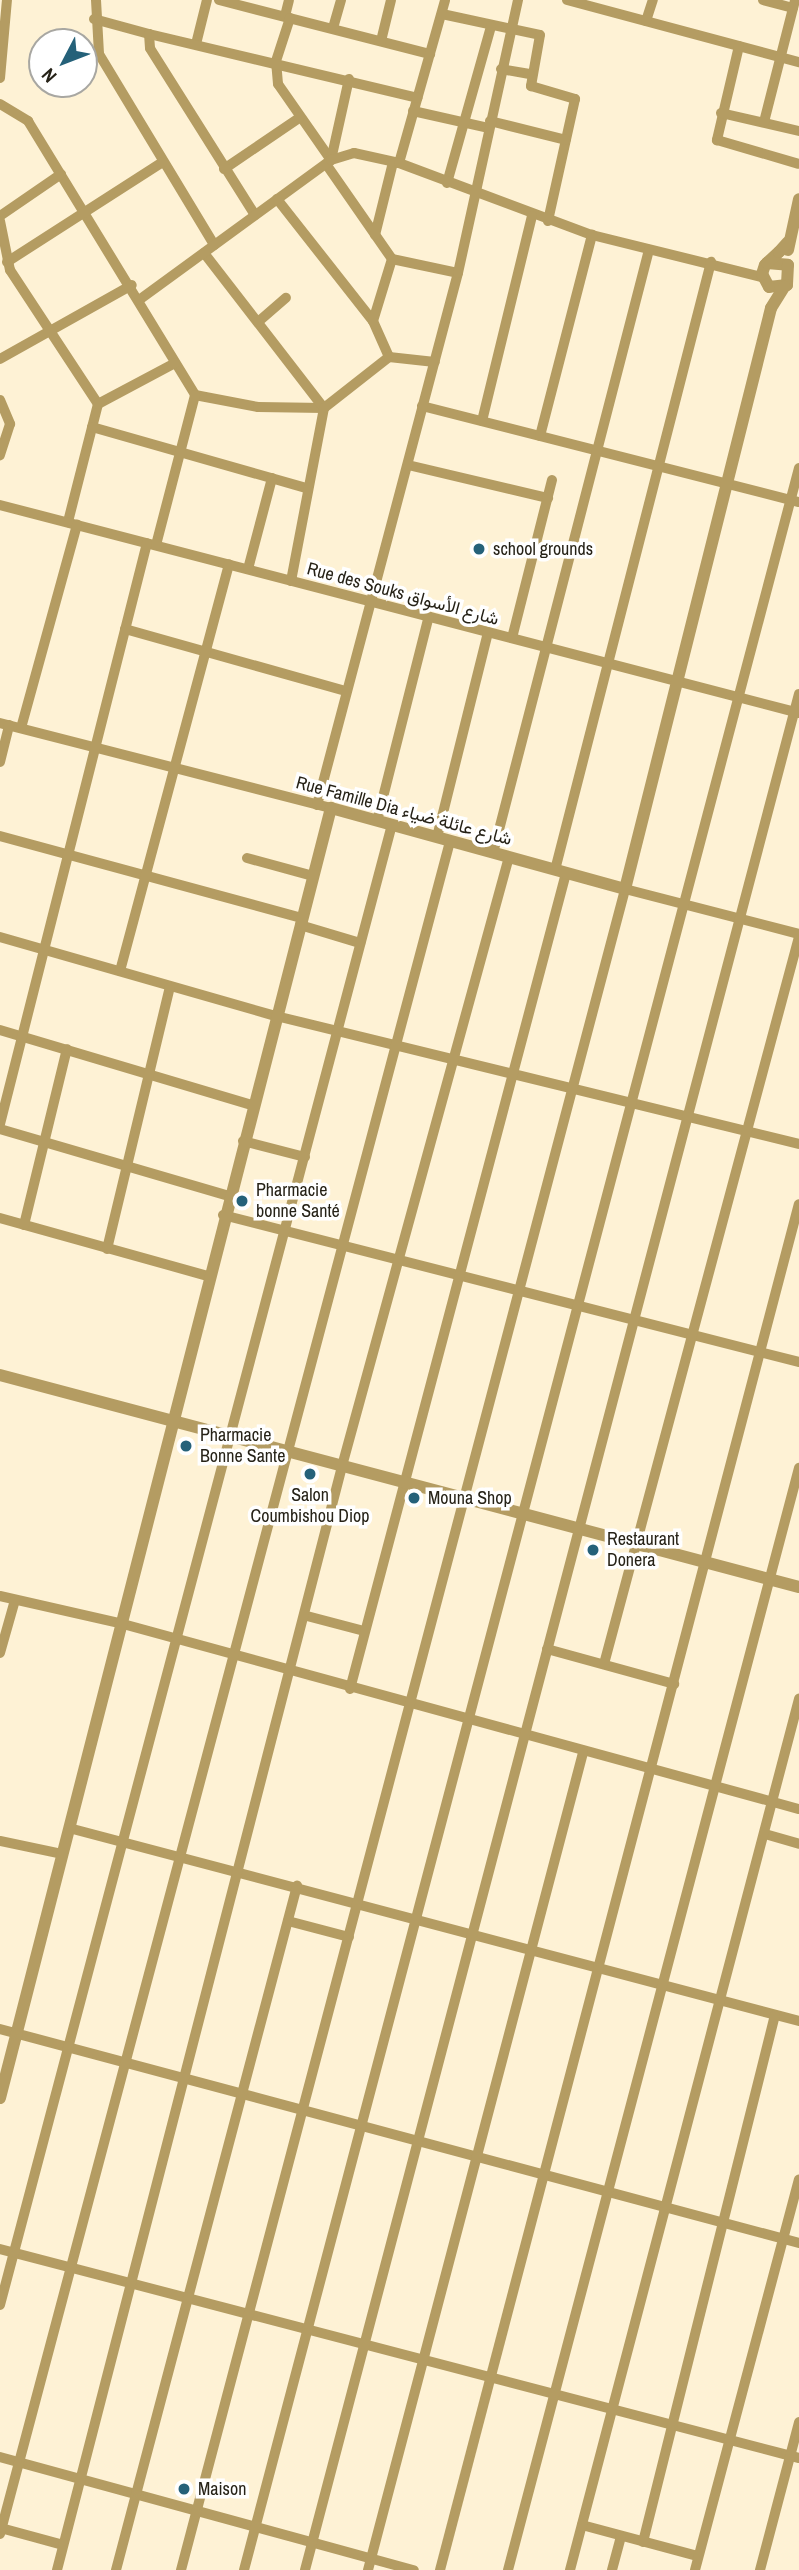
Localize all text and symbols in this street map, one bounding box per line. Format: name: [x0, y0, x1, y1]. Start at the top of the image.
north arrow: [28, 28, 98, 98]
text: N: [35, 63, 62, 89]
place label: school grounds: [493, 538, 593, 560]
marker: school grounds: [471, 541, 487, 557]
street label: Rue des Souks شارع الأسواق: [305, 558, 501, 630]
street label: Rue Famille Dia شارع عائلة ضياء: [294, 772, 514, 850]
place label: Pharmacie bonne Santé: [256, 1180, 340, 1222]
marker: Pharmacie bonne Santé: [234, 1193, 250, 1209]
place label: Pharmacie Bonne Sante: [200, 1425, 285, 1468]
marker: Pharmacie Bonne Sante: [178, 1438, 194, 1454]
marker: Salon Coumbishou Diop: [302, 1466, 318, 1482]
place label: Salon Coumbishou Diop: [251, 1485, 369, 1528]
place label: Mouna Shop: [428, 1487, 512, 1509]
marker: Mouna Shop: [406, 1490, 422, 1506]
place label: Restaurant Donera: [607, 1529, 679, 1572]
marker: Restaurant Donera: [585, 1542, 601, 1558]
place label: Maison: [198, 2478, 246, 2500]
marker: Maison: [176, 2481, 192, 2497]

